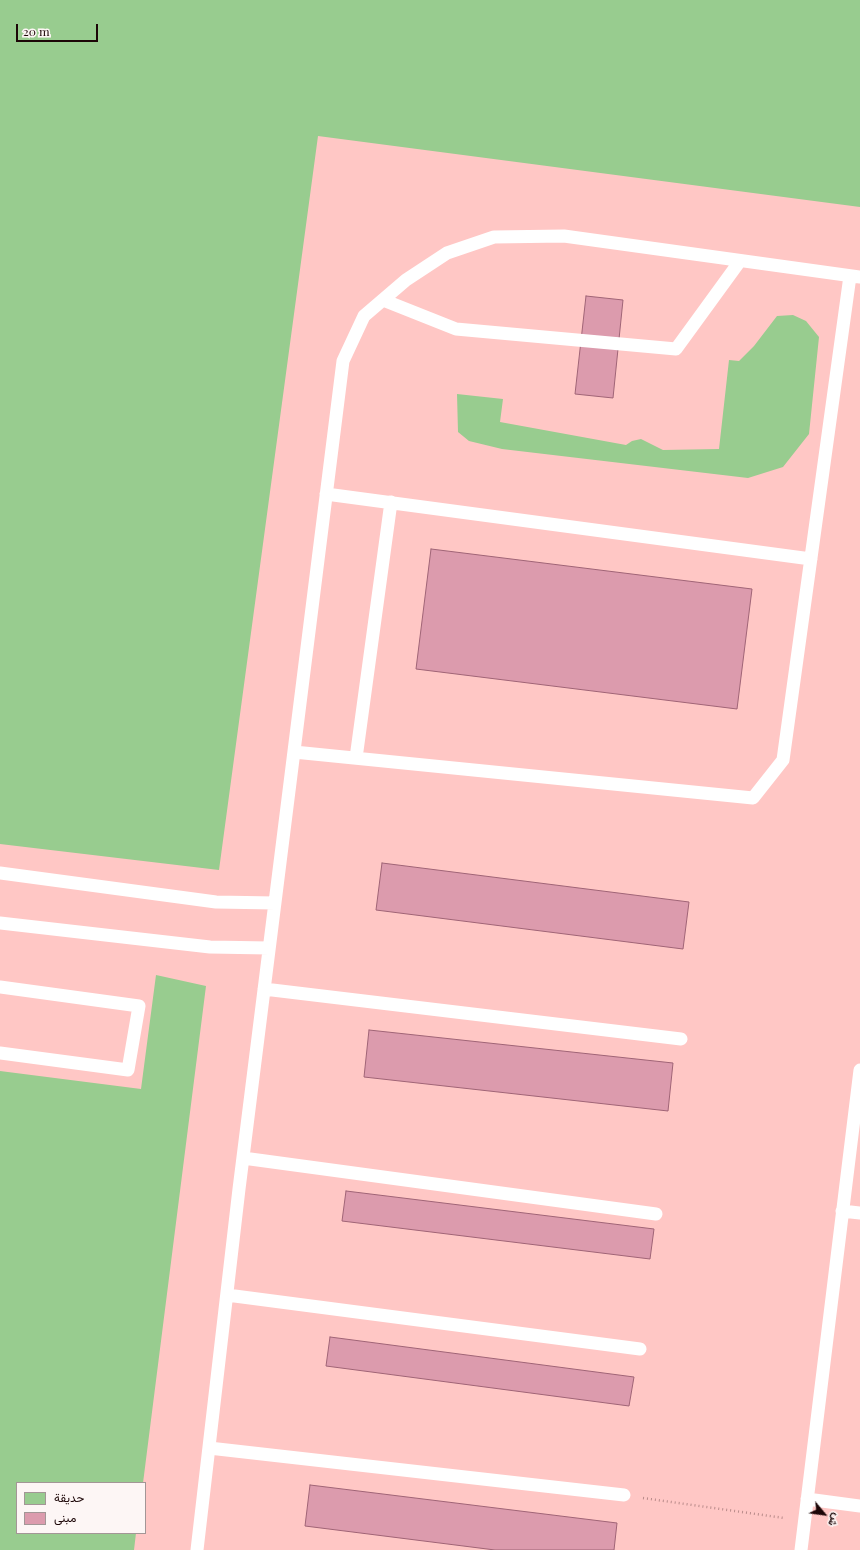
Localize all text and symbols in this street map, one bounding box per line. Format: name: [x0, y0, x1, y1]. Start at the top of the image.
scale bar: [18, 16, 100, 42]
text: 20 m: [23, 23, 50, 39]
legend: [16, 1482, 146, 1534]
text: حديقة: [54, 1489, 84, 1505]
north arrow: [804, 1494, 844, 1534]
text: مبنى: [54, 1509, 76, 1525]
text: ش: [825, 1511, 845, 1529]

